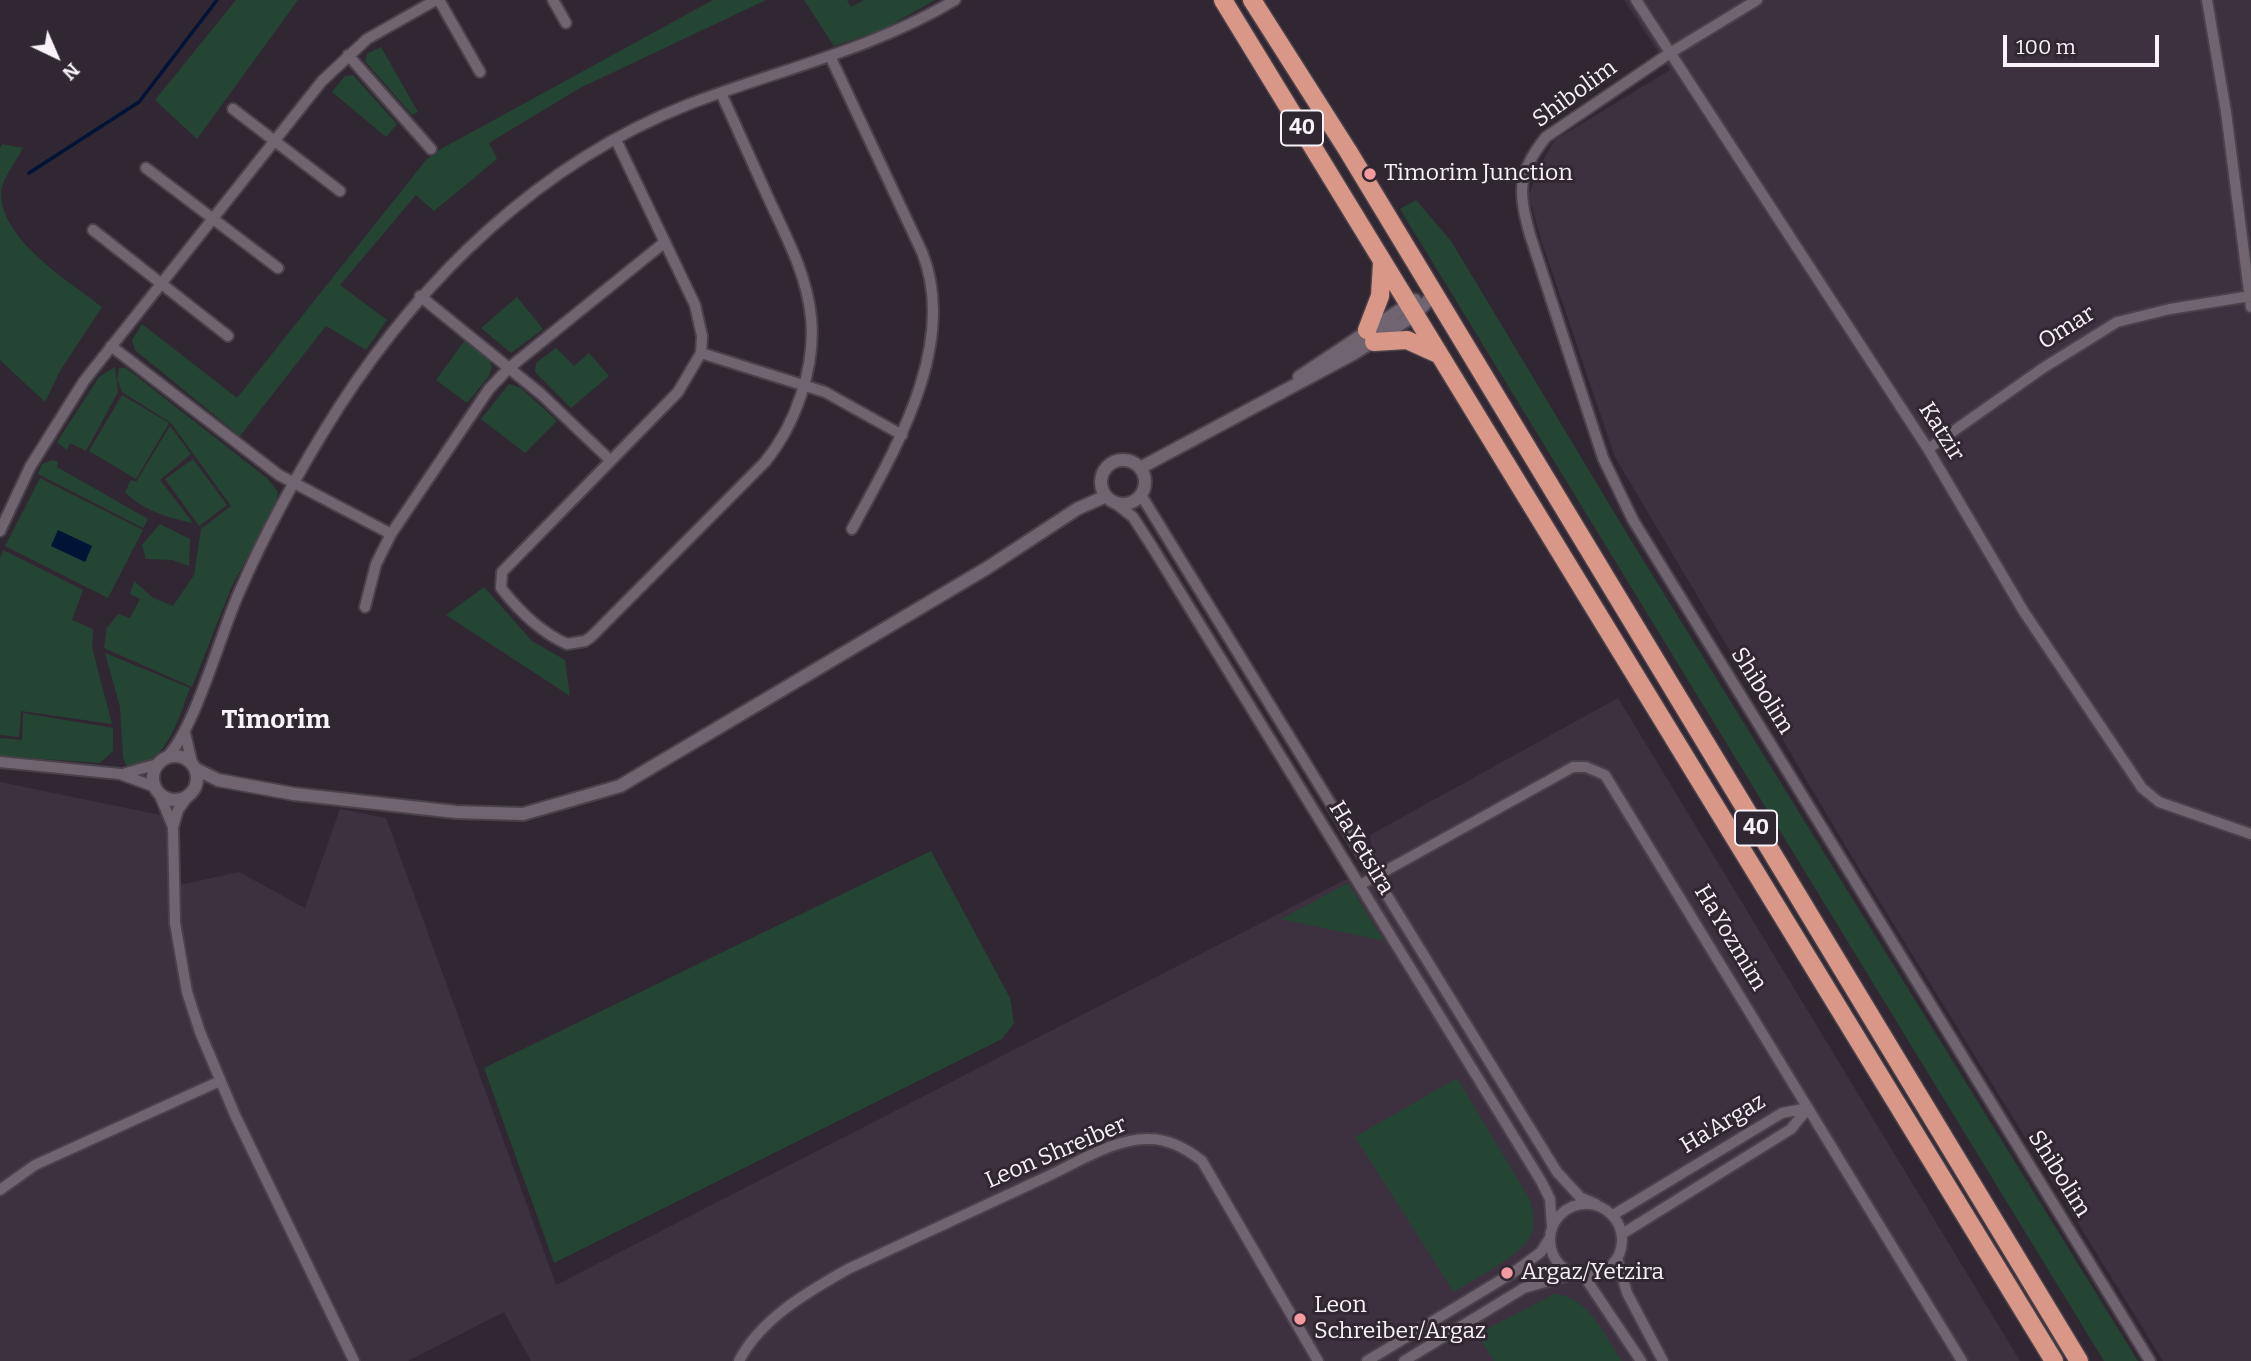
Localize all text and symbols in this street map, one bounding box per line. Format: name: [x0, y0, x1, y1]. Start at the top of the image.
north arrow: [21, 21, 91, 91]
scale bar: [2006, 21, 2162, 65]
text: 100 m: [2016, 34, 2076, 60]
street label: Shibolim: [1528, 54, 1622, 134]
text: N: [58, 58, 84, 85]
road number: 40: [1281, 110, 1323, 146]
place label: Timorim Junction: [1384, 160, 1573, 188]
marker: Timorim Junction: [1362, 166, 1378, 182]
street label: Omar: [2034, 300, 2100, 356]
street label: Katzir: [1912, 397, 1970, 467]
street label: Shibolim: [1725, 643, 1799, 739]
district label: Timorim: [222, 705, 330, 737]
street label: HaYetsira: [1322, 796, 1400, 900]
road number: 40: [1735, 810, 1777, 846]
street label: HaYozmim: [1688, 880, 1772, 996]
street label: Ha'Argaz: [1675, 1088, 1771, 1160]
street label: Leon Shreiber: [981, 1111, 1131, 1195]
street label: Shibolim: [2022, 1126, 2096, 1222]
place label: Argaz/Yetzira: [1521, 1259, 1664, 1287]
marker: Argaz/Yetzira: [1499, 1265, 1515, 1281]
place label: Leon Schreiber/Argaz: [1314, 1292, 1486, 1346]
marker: Leon Schreiber/Argaz: [1292, 1311, 1308, 1327]

